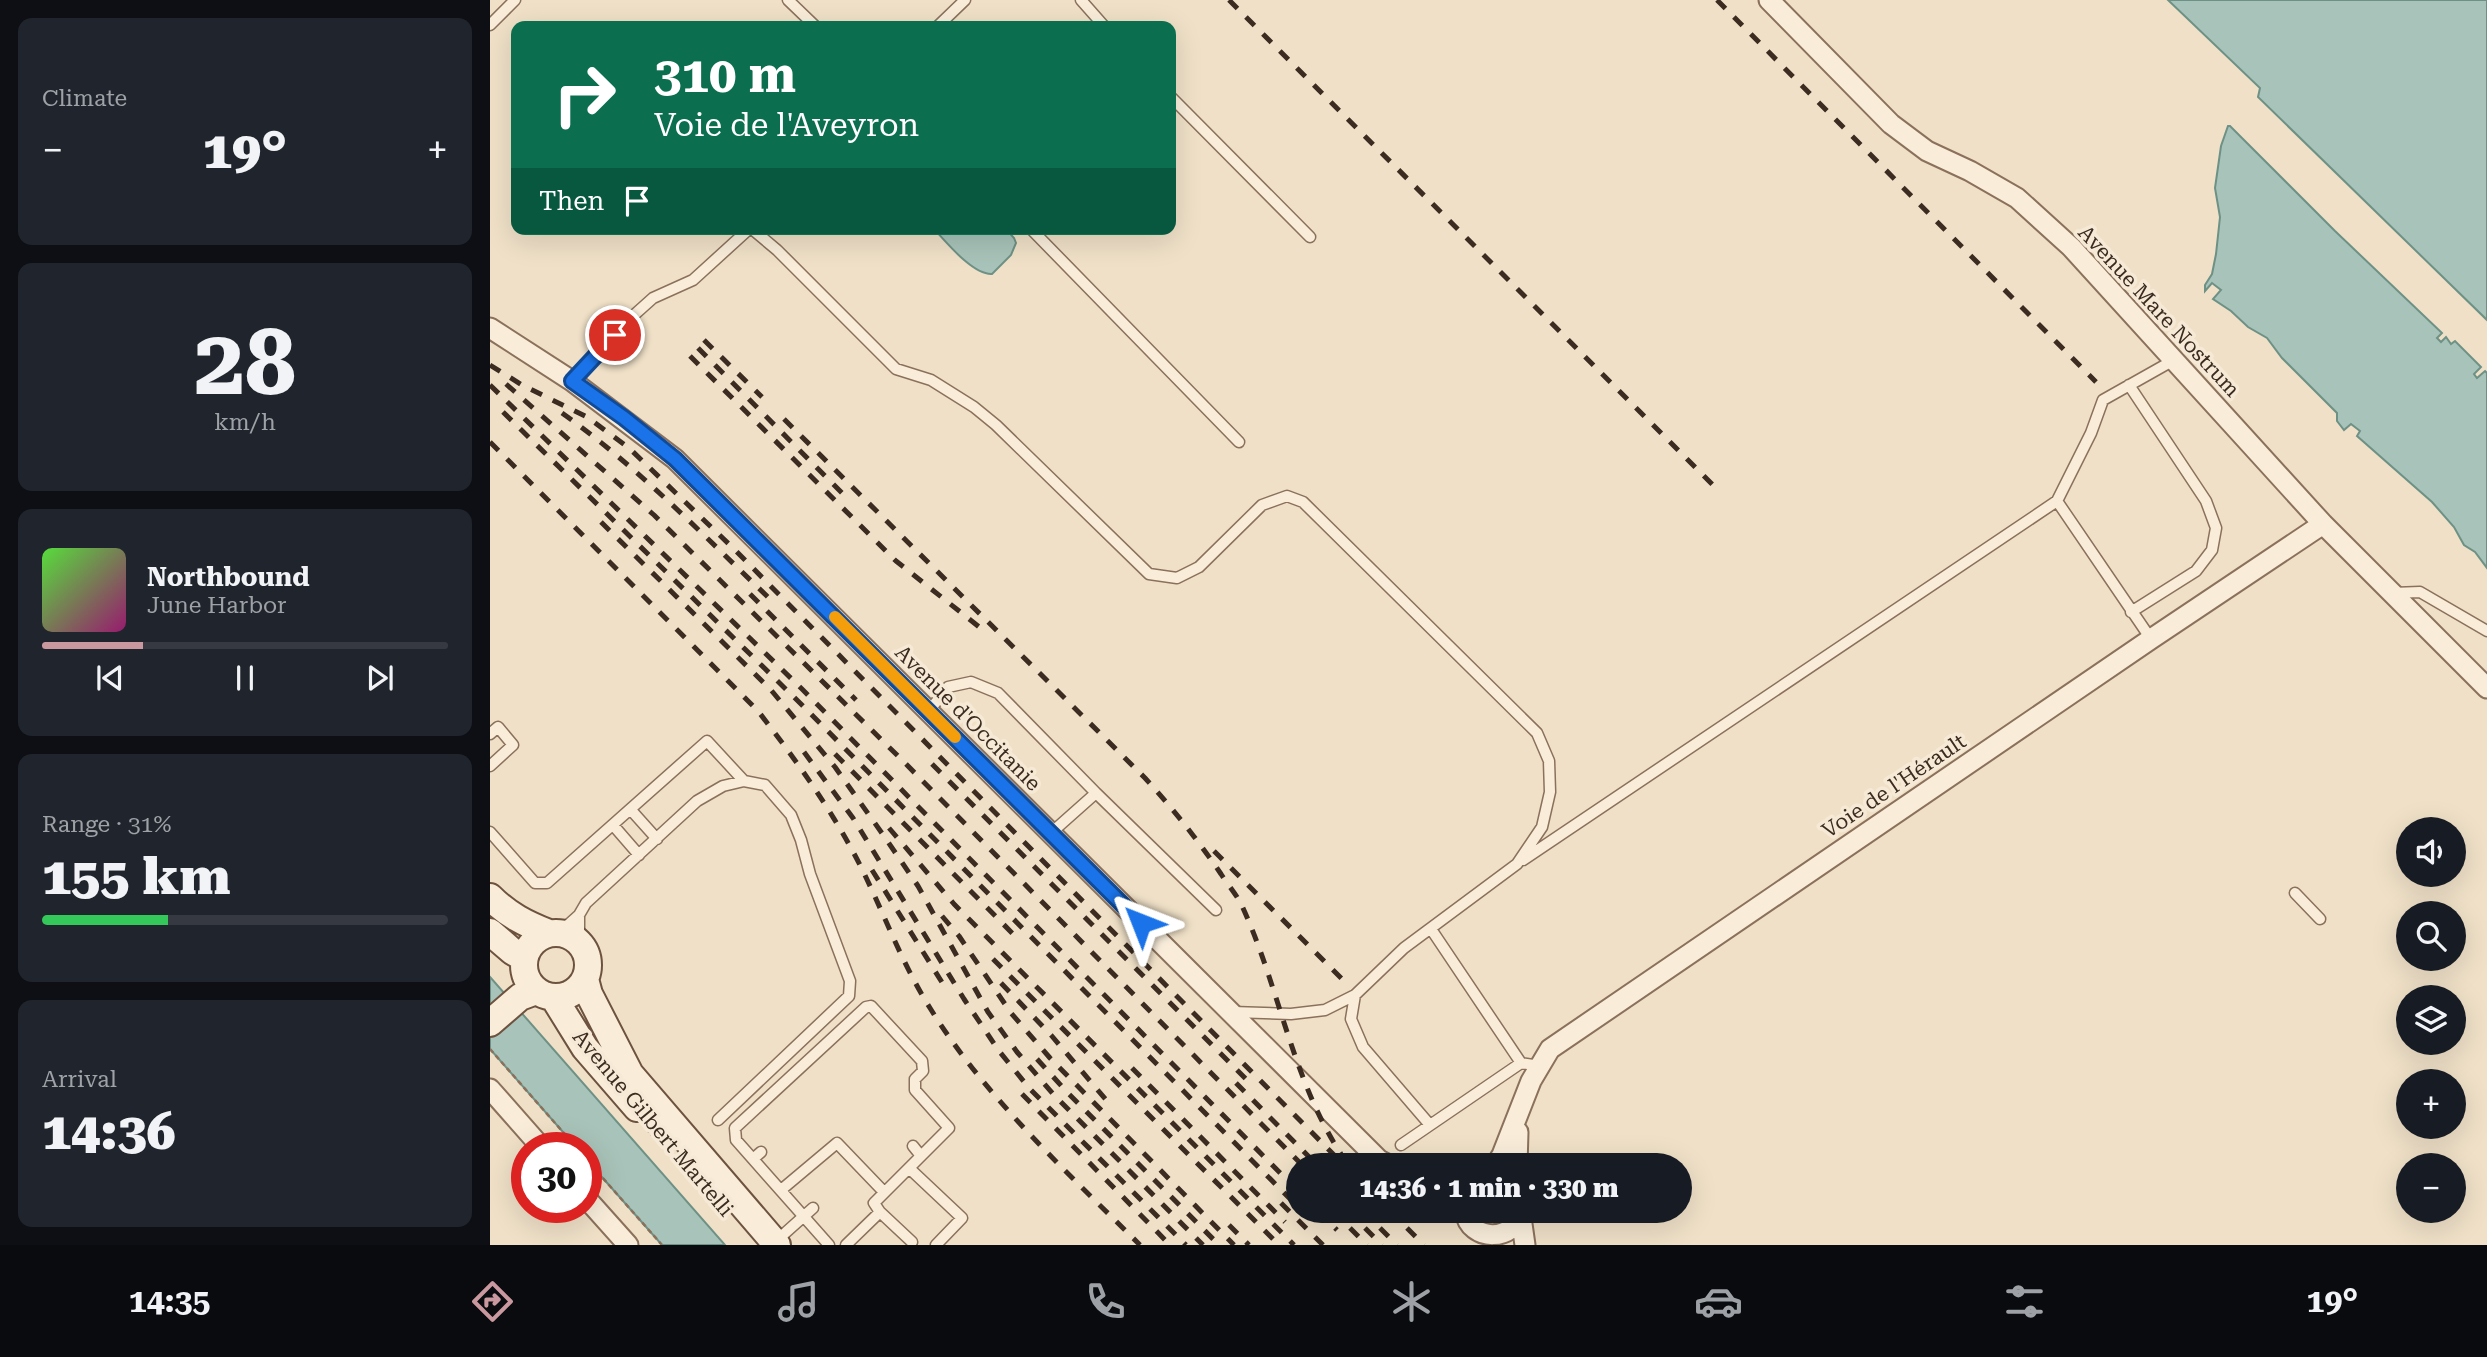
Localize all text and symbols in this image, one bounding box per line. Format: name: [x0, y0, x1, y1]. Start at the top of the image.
text: 310 m: [654, 47, 796, 104]
icon: right: [539, 49, 630, 140]
text: Climate: [42, 85, 127, 112]
text: Voie de l'Aveyron: [654, 106, 919, 144]
text: 19°: [203, 120, 287, 181]
text: −: [42, 128, 63, 172]
text: +: [427, 128, 448, 172]
icon: arrive: [618, 182, 656, 220]
text: Then: [539, 186, 604, 216]
street label: Avenue Mare Nostrum: [2073, 220, 2245, 402]
pin: [585, 305, 645, 365]
text: 28: [194, 310, 296, 416]
icon: arrive: [596, 316, 634, 354]
text: km/h: [214, 409, 276, 436]
text: Northbound: [147, 562, 310, 592]
text: June Harbor: [147, 592, 287, 619]
street label: Avenue d'Occitanie: [890, 640, 1046, 796]
icon: previous: [91, 659, 129, 697]
icon: pause: [226, 659, 264, 697]
icon: next: [361, 659, 399, 697]
street label: Voie de l'Hérault: [1818, 729, 1970, 843]
text: Range · 31%: [42, 811, 171, 838]
map controls: [2396, 817, 2466, 1223]
button: sound: [2396, 817, 2466, 887]
text: 155 km: [42, 846, 230, 907]
position arrow: [1104, 886, 1178, 960]
button: search: [2396, 901, 2466, 971]
button: layers: [2396, 985, 2466, 1055]
street label: Avenue Gilbert Martelli: [568, 1025, 738, 1221]
text: Arrival: [42, 1066, 117, 1093]
button: +: [2396, 1069, 2466, 1139]
text: 14:36: [42, 1101, 176, 1162]
speed limit sign: 30: [511, 1132, 602, 1223]
button: −: [2396, 1153, 2466, 1223]
text: 14:36 · 1 min · 330 m: [1359, 1173, 1619, 1203]
icon: directions: [468, 1277, 517, 1326]
icon: music: [774, 1277, 823, 1326]
icon: phone: [1081, 1277, 1130, 1326]
icon: climate: [1387, 1277, 1436, 1326]
icon: car: [1694, 1277, 1743, 1326]
icon: filters: [2000, 1277, 2049, 1326]
text: 14:35: [129, 1282, 210, 1320]
text: 19°: [2306, 1282, 2358, 1320]

